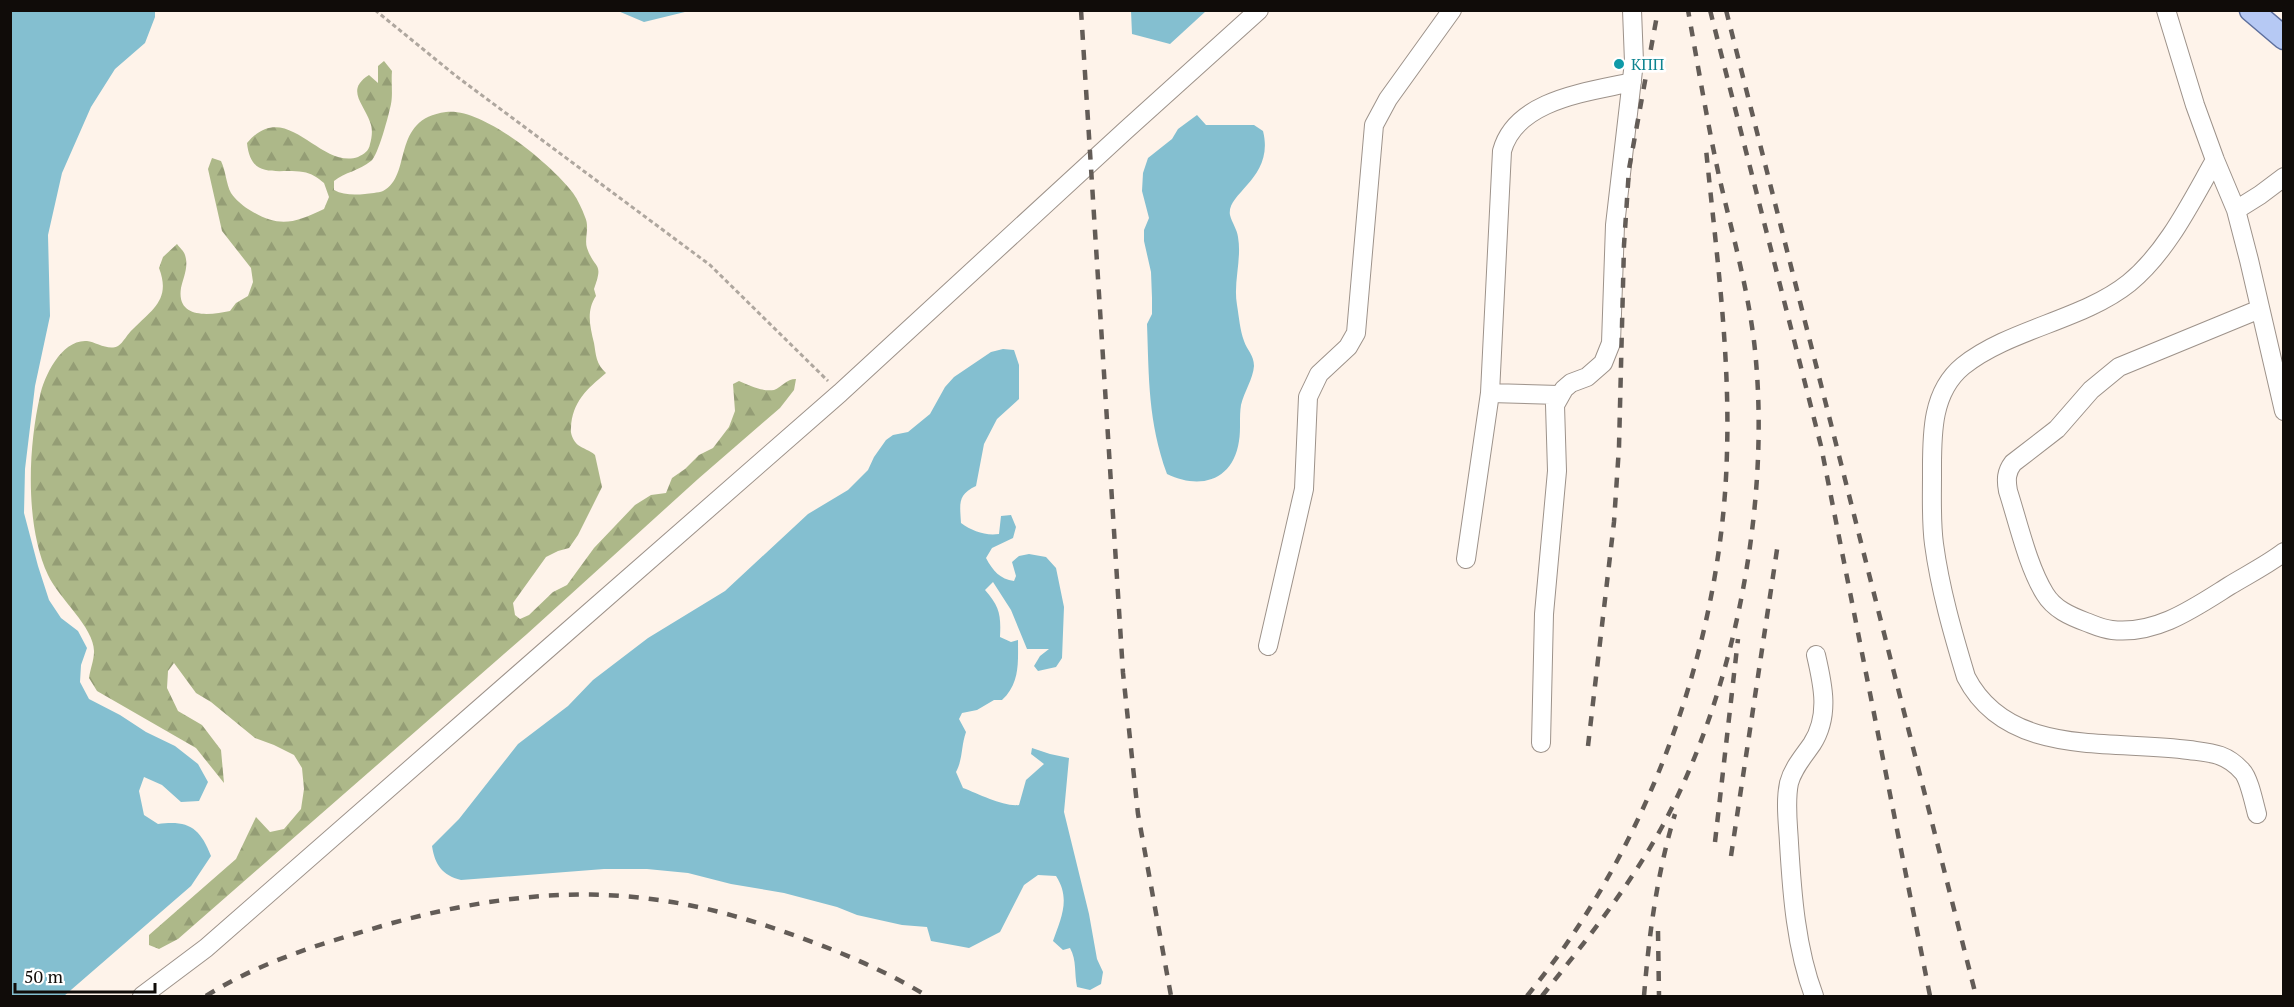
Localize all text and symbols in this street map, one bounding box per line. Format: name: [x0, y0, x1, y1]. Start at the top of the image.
place label: КПП: [1631, 53, 1665, 75]
marker: КПП: [1612, 57, 1626, 71]
scale bar: [15, 956, 154, 994]
text: 50 m: [24, 964, 64, 988]

